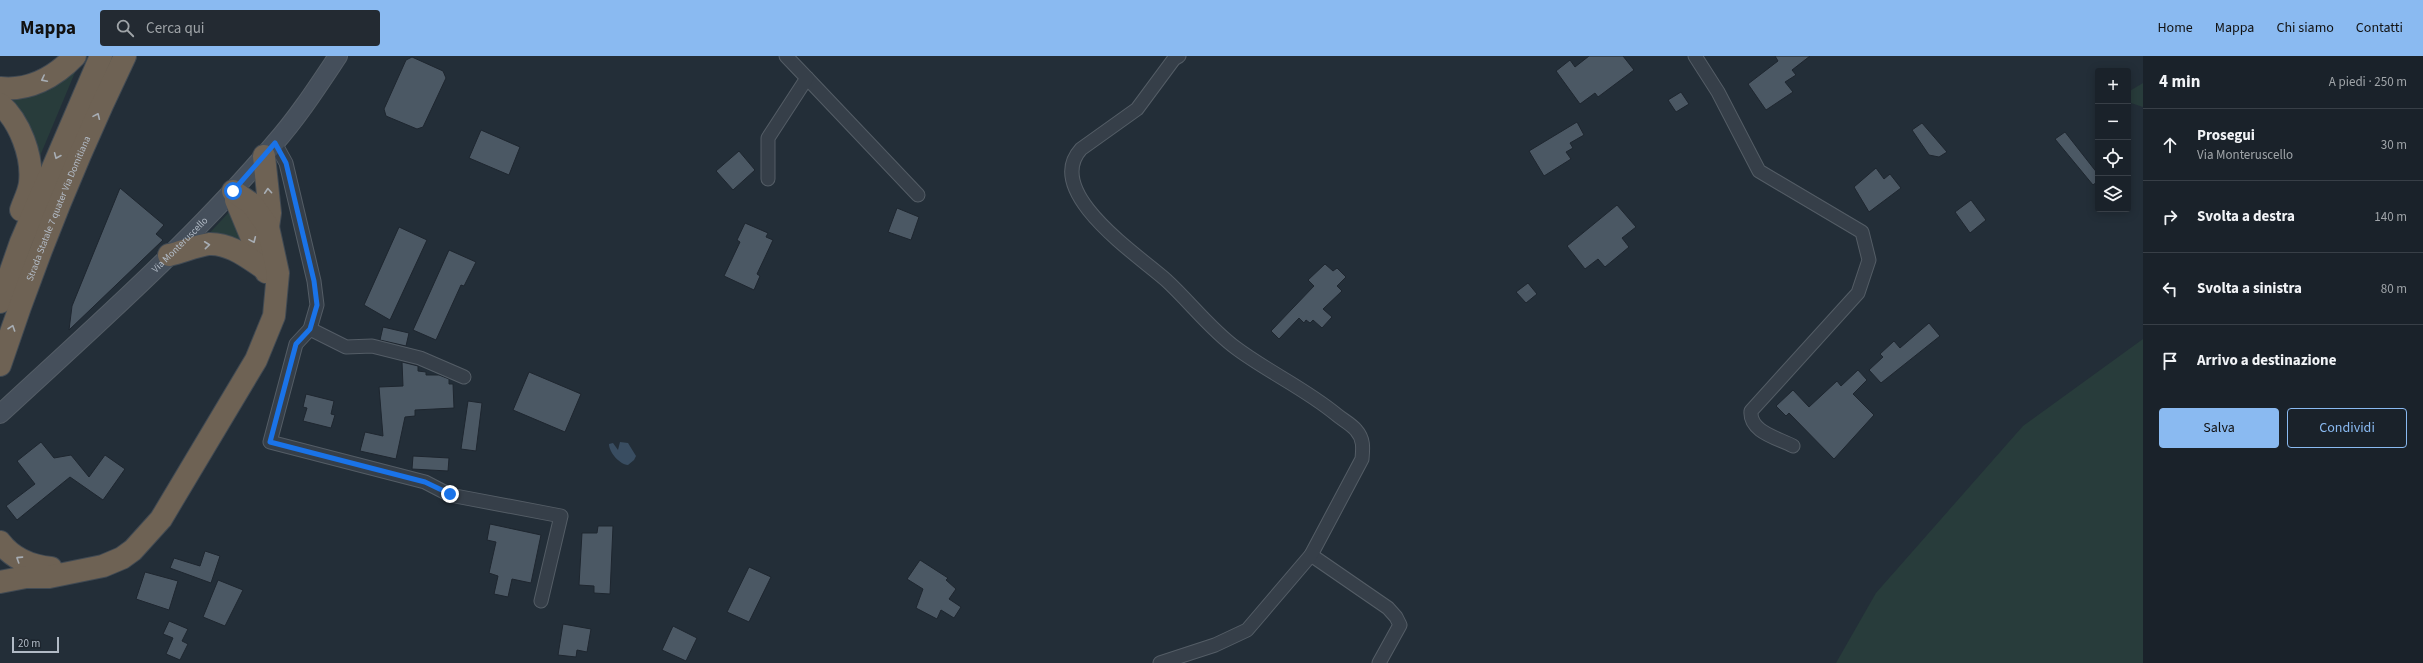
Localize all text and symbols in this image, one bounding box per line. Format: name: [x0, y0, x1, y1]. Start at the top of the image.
search box: [100, 10, 380, 46]
text: Mappa: [20, 15, 76, 42]
icon: search: [114, 17, 136, 39]
text: Cerca qui: [146, 18, 205, 39]
text: Home: [2157, 18, 2193, 38]
text: Mappa: [2215, 18, 2254, 38]
text: Chi siamo: [2276, 18, 2334, 38]
text: Contatti: [2356, 18, 2403, 38]
map controls: [2095, 68, 2131, 212]
button: +: [2095, 68, 2131, 104]
text: 4 min: [2159, 70, 2200, 94]
text: A piedi · 250 m: [2329, 73, 2407, 91]
one-way arrow: [41, 74, 48, 82]
button: −: [2095, 104, 2131, 140]
one-way arrow: [92, 113, 100, 121]
text: Prosegui: [2197, 125, 2255, 146]
street label: Strada Statale 7 quater Via Domitiana: [23, 134, 94, 283]
icon: ahead: [2159, 134, 2181, 156]
text: 30 m: [2381, 136, 2407, 154]
button: locate: [2095, 140, 2131, 176]
text: Via Monteruscello: [2197, 146, 2293, 164]
one-way arrow: [54, 152, 62, 159]
button: layers: [2095, 176, 2131, 212]
route start: [224, 182, 242, 200]
one-way arrow: [263, 188, 272, 195]
icon: right: [2159, 206, 2181, 228]
text: Svolta a destra: [2197, 206, 2295, 227]
text: 140 m: [2374, 208, 2407, 226]
street label: Via Monteruscello: [149, 214, 211, 276]
one-way arrow: [249, 236, 257, 243]
one-way arrow: [204, 241, 210, 250]
icon: left: [2159, 278, 2181, 300]
text: Svolta a sinistra: [2197, 278, 2302, 299]
text: 80 m: [2381, 280, 2407, 298]
one-way arrow: [8, 324, 16, 331]
icon: arrive: [2159, 350, 2181, 372]
text: Arrivo a destinazione: [2197, 350, 2336, 371]
button: Salva: [2159, 408, 2279, 448]
button: Condividi: [2287, 408, 2407, 448]
route end: [441, 485, 459, 503]
one-way arrow: [16, 556, 23, 564]
scale bar: [12, 635, 59, 654]
text: 20 m: [18, 636, 40, 651]

